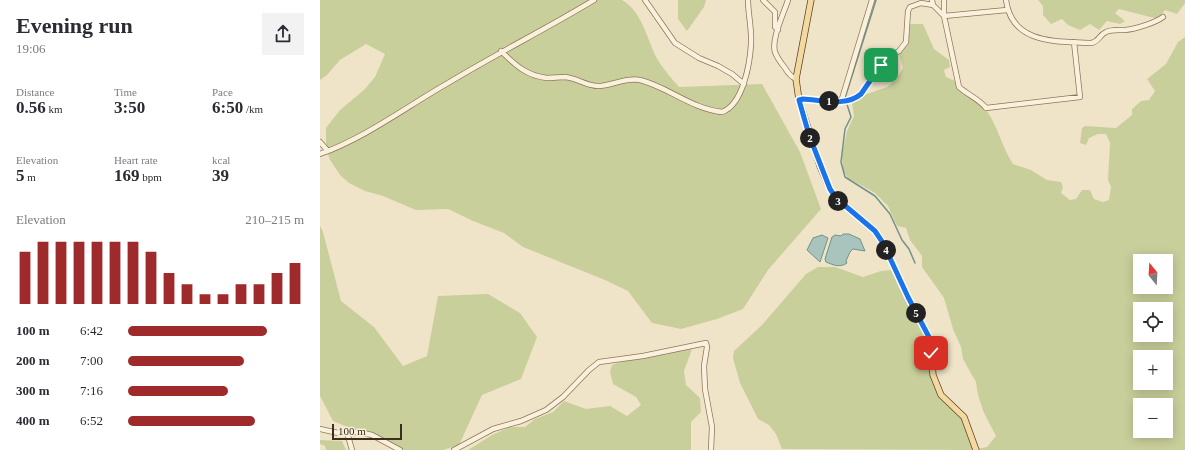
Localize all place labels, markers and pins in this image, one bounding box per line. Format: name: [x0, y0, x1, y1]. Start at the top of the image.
pin: [864, 48, 898, 82]
pin: 1: [819, 91, 839, 111]
pin: 2: [800, 128, 820, 148]
pin: 3: [828, 191, 848, 211]
pin: 4: [876, 240, 896, 260]
pin: 5: [906, 303, 926, 323]
pin: [914, 336, 948, 370]

